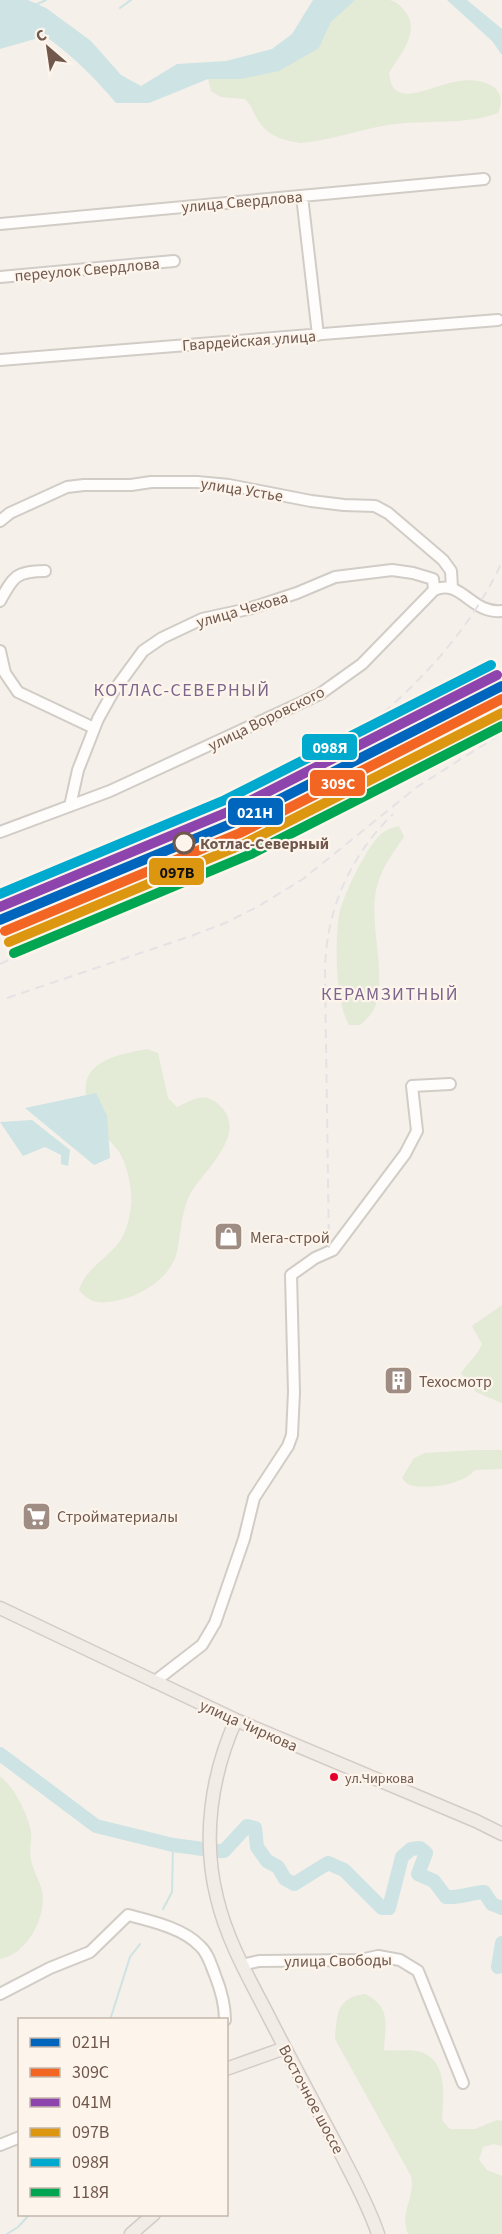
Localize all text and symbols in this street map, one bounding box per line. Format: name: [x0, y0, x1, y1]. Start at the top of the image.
north arrow: [18, 18, 78, 78]
text: С: [32, 24, 51, 48]
street label: улица Свердлова: [181, 186, 304, 218]
street label: переулок Свердлова: [14, 253, 161, 287]
street label: Гвардейская улица: [181, 325, 317, 357]
street label: улица Устье: [199, 473, 285, 507]
street label: улица Чехова: [194, 586, 291, 634]
district label: КОТЛАС-СЕВЕРНЫЙ: [94, 678, 270, 703]
street label: улица Воровского: [205, 681, 328, 757]
line badge: 098Я: [301, 733, 358, 761]
text: 098Я: [312, 737, 348, 759]
line badge: 309С: [309, 769, 366, 797]
text: 309С: [321, 773, 355, 795]
line badge: 021Н: [227, 797, 284, 826]
text: 021Н: [237, 802, 273, 824]
marker: Котлас-Северный: [173, 832, 195, 854]
place label: Котлас-Северный: [200, 833, 329, 855]
line badge: 097В: [148, 857, 205, 886]
text: 097В: [159, 862, 195, 884]
district label: КЕРАМЗИТНЫЙ: [321, 982, 459, 1007]
shop icon: Мега-строй: [213, 1221, 245, 1253]
place label: Мега-строй: [250, 1227, 330, 1249]
building icon: Техосмотр: [382, 1365, 414, 1397]
place label: Техосмотр: [419, 1371, 492, 1393]
supermarket icon: Стройматериалы: [20, 1500, 52, 1532]
place label: Стройматериалы: [57, 1506, 178, 1528]
street label: улица Чиркова: [196, 1694, 301, 1757]
place label: ул.Чиркова: [345, 1769, 414, 1789]
marker: ул.Чиркова: [328, 1771, 340, 1783]
street label: улица Свободы: [284, 1949, 392, 1973]
legend: [18, 2018, 228, 2216]
text: 021Н: [72, 2030, 111, 2055]
street label: Восточное шоссе: [273, 2041, 349, 2158]
text: 309С: [72, 2060, 109, 2085]
text: 041М: [72, 2090, 112, 2115]
text: 097В: [72, 2120, 109, 2145]
text: 098Я: [72, 2150, 109, 2175]
text: 118Я: [72, 2180, 109, 2205]

